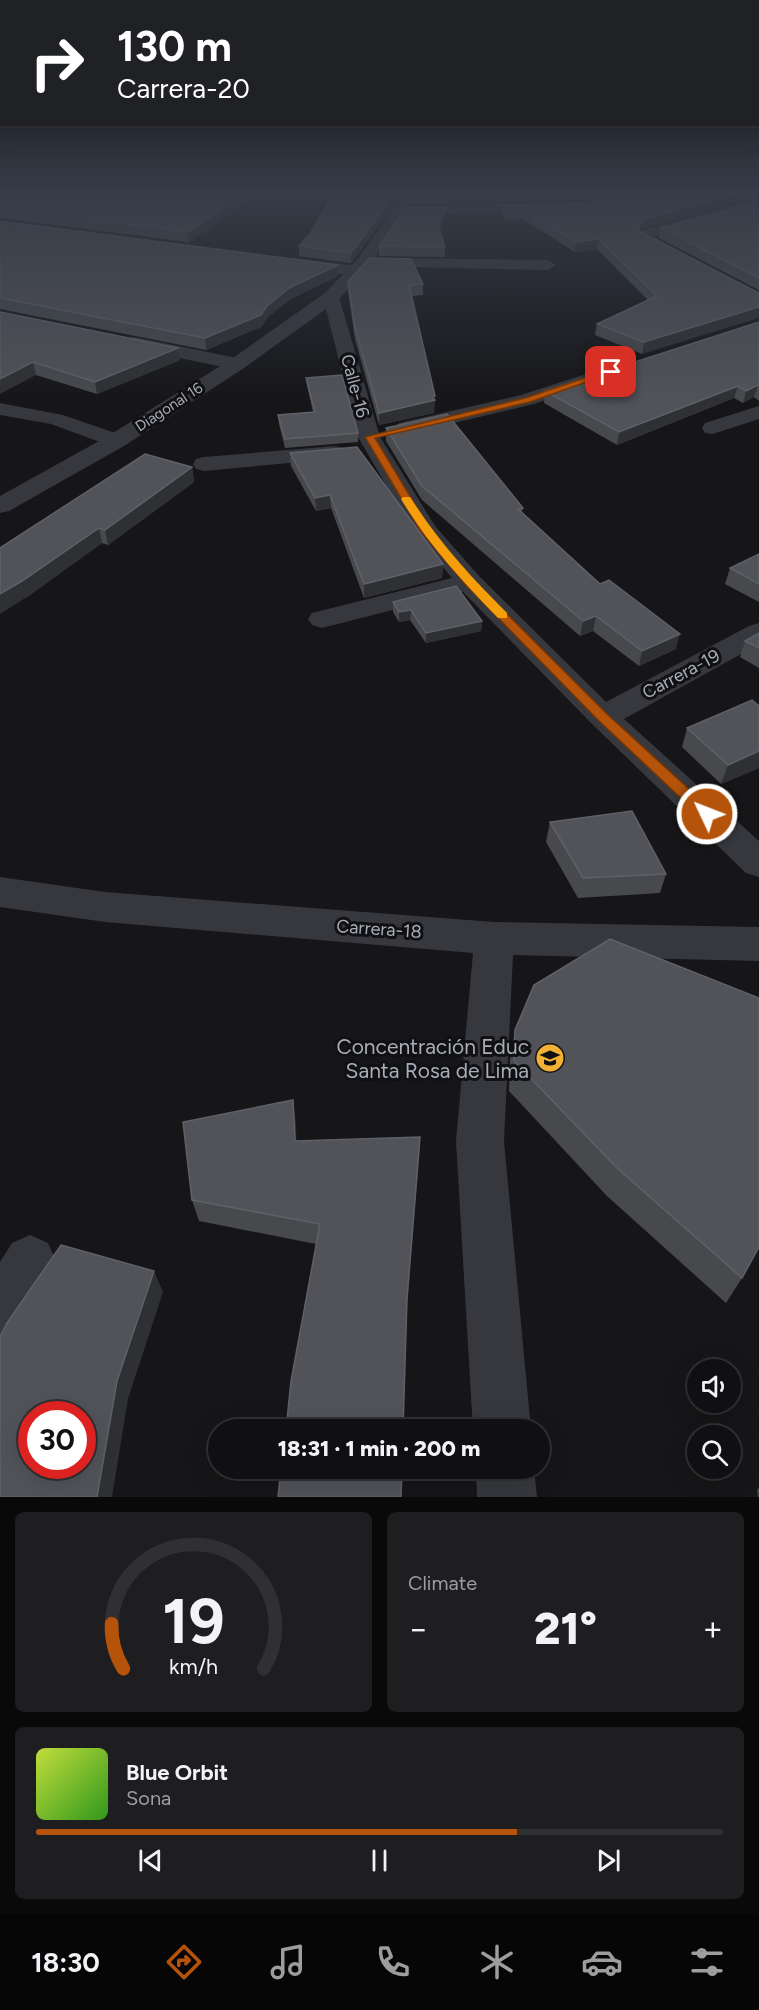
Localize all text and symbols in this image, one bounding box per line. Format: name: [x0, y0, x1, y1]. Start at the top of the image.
text: 130 m: [117, 21, 232, 72]
icon: right: [18, 24, 96, 102]
text: Carrera-20: [117, 72, 250, 105]
pin: [585, 346, 636, 397]
street label: Calle-16: [336, 352, 374, 420]
icon: arrive: [594, 355, 627, 388]
street label: Diagonal 16: [132, 378, 206, 435]
street label: Carrera-19: [639, 644, 723, 704]
position arrow: [675, 782, 739, 846]
street label: Carrera-18: [336, 915, 422, 943]
place label: Concentración Educ Santa Rosa de Lima: [337, 1034, 529, 1083]
school or university icon: Concentración Educ Santa Rosa de Lima: [534, 1042, 566, 1074]
map controls: [687, 1359, 741, 1479]
button: sound: [687, 1359, 741, 1413]
speed limit sign: 30: [18, 1401, 96, 1479]
button: search: [687, 1425, 741, 1479]
text: 18:31 · 1 min · 200 m: [278, 1435, 480, 1462]
text: Climate: [408, 1571, 477, 1595]
text: 19: [162, 1584, 225, 1659]
text: 21°: [534, 1601, 597, 1655]
text: −: [408, 1609, 429, 1648]
text: +: [702, 1609, 723, 1648]
text: km/h: [169, 1654, 218, 1679]
text: Blue Orbit: [126, 1759, 228, 1786]
text: Sona: [126, 1786, 171, 1810]
icon: previous: [134, 1844, 167, 1877]
icon: pause: [363, 1844, 396, 1877]
icon: next: [592, 1844, 625, 1877]
icon: directions: [163, 1941, 205, 1983]
icon: music: [267, 1941, 309, 1983]
icon: phone: [372, 1941, 414, 1983]
icon: climate: [476, 1941, 518, 1983]
icon: car: [581, 1941, 623, 1983]
icon: filters: [686, 1941, 728, 1983]
text: 18:30: [31, 1946, 100, 1979]

